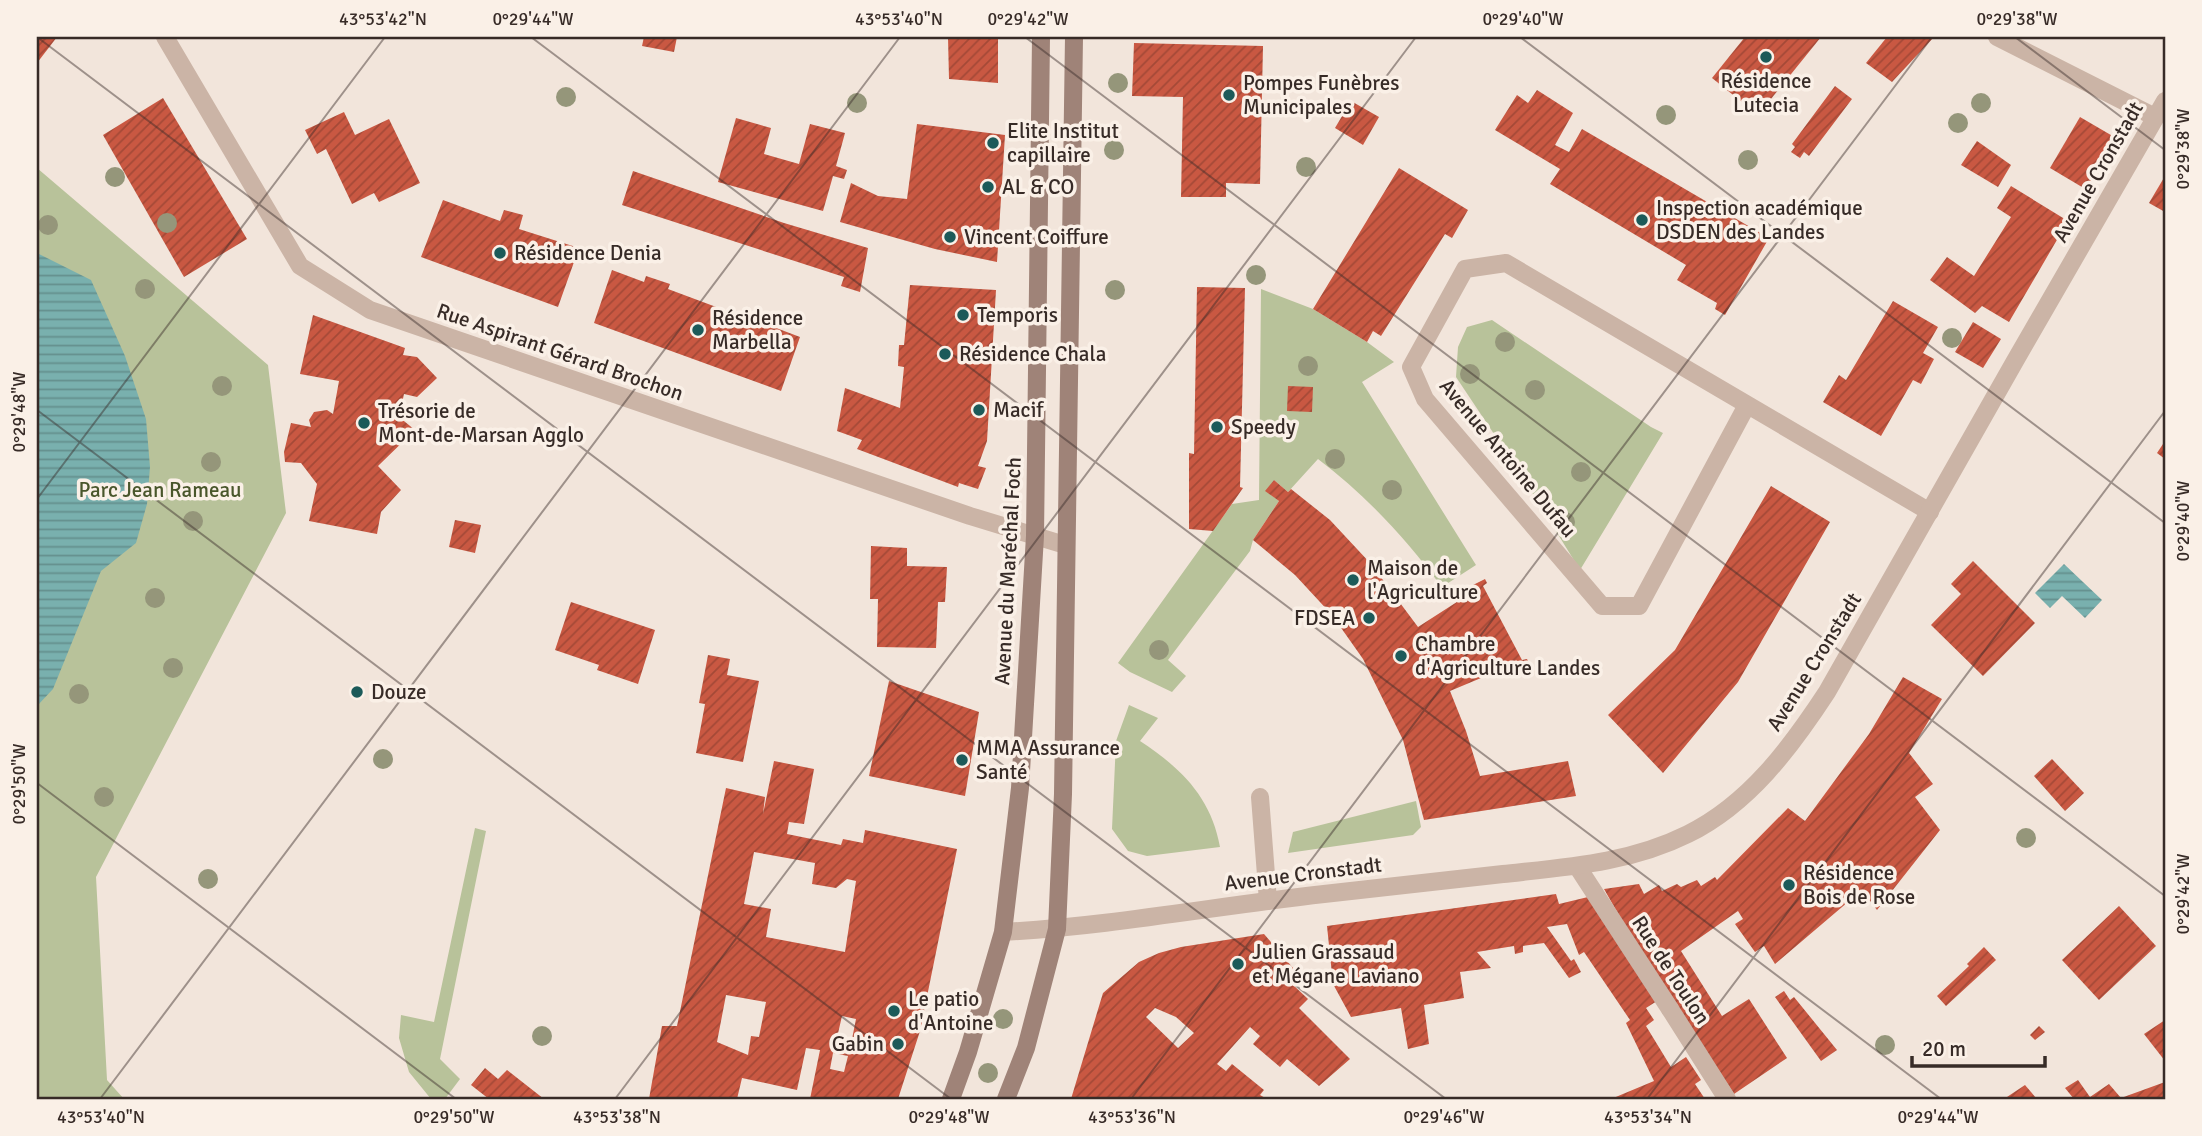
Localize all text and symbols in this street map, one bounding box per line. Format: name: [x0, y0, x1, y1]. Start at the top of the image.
text: 43°53'42"N: [339, 8, 427, 30]
text: 0°29'44"W: [492, 8, 574, 30]
text: 43°53'40"N: [855, 8, 943, 30]
text: 0°29'42"W: [987, 8, 1069, 30]
text: 0°29'40"W: [1482, 8, 1564, 30]
text: 0°29'38"W: [1976, 8, 2058, 30]
marker: Résidence Lutecia: [1758, 49, 1774, 65]
place label: Résidence Lutecia: [1720, 68, 1812, 118]
place label: Pompes Funèbres Municipales: [1243, 70, 1399, 120]
marker: Pompes Funèbres Municipales: [1221, 87, 1237, 103]
street label: Avenue Cronstadt: [2047, 97, 2149, 247]
text: 0°29'38"W: [2172, 108, 2194, 190]
place label: Elite Institut capillaire: [1007, 118, 1119, 168]
marker: Elite Institut capillaire: [985, 135, 1001, 151]
place label: AL & CO: [1002, 174, 1074, 200]
marker: AL & CO: [980, 179, 996, 195]
place label: Inspection académique DSDEN des Landes: [1656, 195, 1863, 245]
marker: Inspection académique DSDEN des Landes: [1634, 212, 1650, 228]
place label: Vincent Coiffure: [964, 224, 1109, 250]
marker: Vincent Coiffure: [942, 229, 958, 245]
place label: Résidence Denia: [514, 240, 662, 266]
marker: Résidence Denia: [492, 245, 508, 261]
street label: Rue Aspirant Gérard Brochon: [433, 298, 687, 406]
place label: Temporis: [977, 302, 1058, 328]
place label: Résidence Marbella: [712, 305, 803, 355]
marker: Temporis: [955, 307, 971, 323]
marker: Résidence Marbella: [690, 322, 706, 338]
place label: Résidence Chala: [959, 341, 1106, 367]
marker: Résidence Chala: [937, 346, 953, 362]
text: 0°29'48"W: [8, 371, 30, 453]
street label: Avenue Antoine Dufau: [1434, 373, 1582, 543]
place label: Macif: [993, 397, 1044, 423]
place label: Trésorie de Mont-de-Marsan Agglo: [378, 398, 584, 448]
marker: Macif: [971, 402, 987, 418]
place label: Speedy: [1231, 414, 1296, 440]
marker: Trésorie de Mont-de-Marsan Agglo: [356, 415, 372, 431]
marker: Speedy: [1209, 419, 1225, 435]
street label: Avenue du Maréchal Foch: [989, 456, 1027, 686]
park label: Parc Jean Rameau: [78, 477, 242, 503]
text: 0°29'40"W: [2172, 480, 2194, 562]
place label: Maison de l'Agriculture: [1367, 555, 1478, 605]
marker: Maison de l'Agriculture: [1345, 572, 1361, 588]
street label: Avenue Cronstadt: [1761, 588, 1867, 736]
place label: FDSEA: [1294, 605, 1355, 631]
marker: FDSEA: [1361, 610, 1377, 626]
place label: Chambre d'Agriculture Landes: [1415, 631, 1600, 681]
marker: Chambre d'Agriculture Landes: [1393, 648, 1409, 664]
place label: Douze: [371, 679, 427, 705]
marker: Douze: [349, 684, 365, 700]
place label: MMA Assurance Santé: [976, 735, 1120, 785]
text: 0°29'50"W: [8, 743, 30, 825]
marker: MMA Assurance Santé: [954, 752, 970, 768]
street label: Avenue Cronstadt: [1223, 851, 1383, 897]
text: 0°29'42"W: [2172, 853, 2194, 935]
place label: Résidence Bois de Rose: [1803, 860, 1915, 910]
marker: Résidence Bois de Rose: [1781, 877, 1797, 893]
street label: Rue de Toulon: [1626, 911, 1716, 1029]
place label: Julien Grassaud et Mégane Laviano: [1252, 939, 1419, 989]
marker: Julien Grassaud et Mégane Laviano: [1230, 956, 1246, 972]
place label: Le patio d'Antoine: [908, 986, 993, 1036]
marker: Le patio d'Antoine: [886, 1003, 902, 1019]
scale bar: [1912, 1024, 2044, 1068]
place label: Gabin: [832, 1031, 884, 1057]
marker: Gabin: [890, 1036, 906, 1052]
text: 20 m: [1922, 1036, 1966, 1062]
text: 43°53'40"N: [57, 1106, 145, 1128]
text: 0°29'50"W: [413, 1106, 495, 1128]
text: 43°53'38"N: [573, 1106, 661, 1128]
text: 0°29'48"W: [908, 1106, 990, 1128]
text: 43°53'36"N: [1088, 1106, 1176, 1128]
text: 0°29'46"W: [1403, 1106, 1485, 1128]
text: 43°53'34"N: [1604, 1106, 1692, 1128]
text: 0°29'44"W: [1897, 1106, 1979, 1128]

